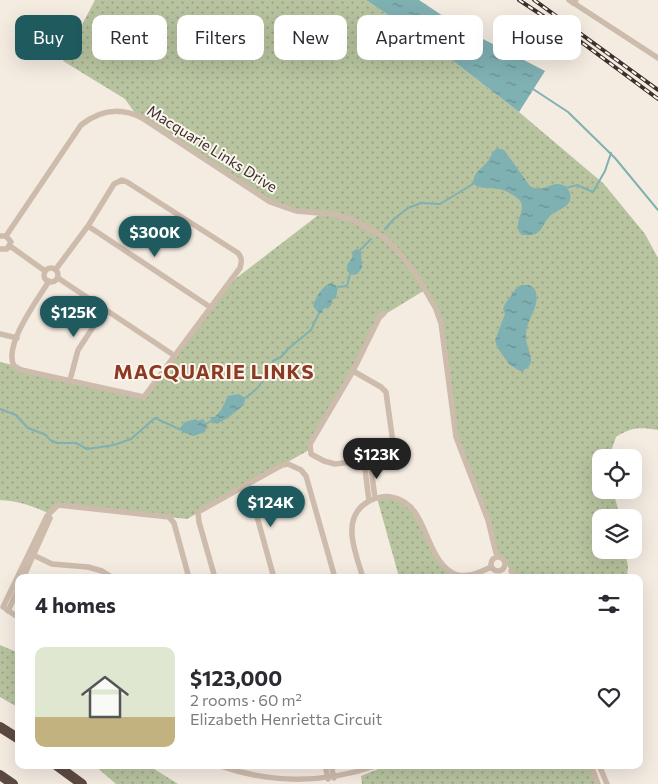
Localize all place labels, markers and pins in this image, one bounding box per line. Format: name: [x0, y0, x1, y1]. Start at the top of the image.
pin: $300K: [120, 216, 190, 258]
pin: $125K: [39, 296, 109, 338]
pin: $123K: [342, 438, 412, 480]
pin: $124K: [236, 486, 306, 528]

